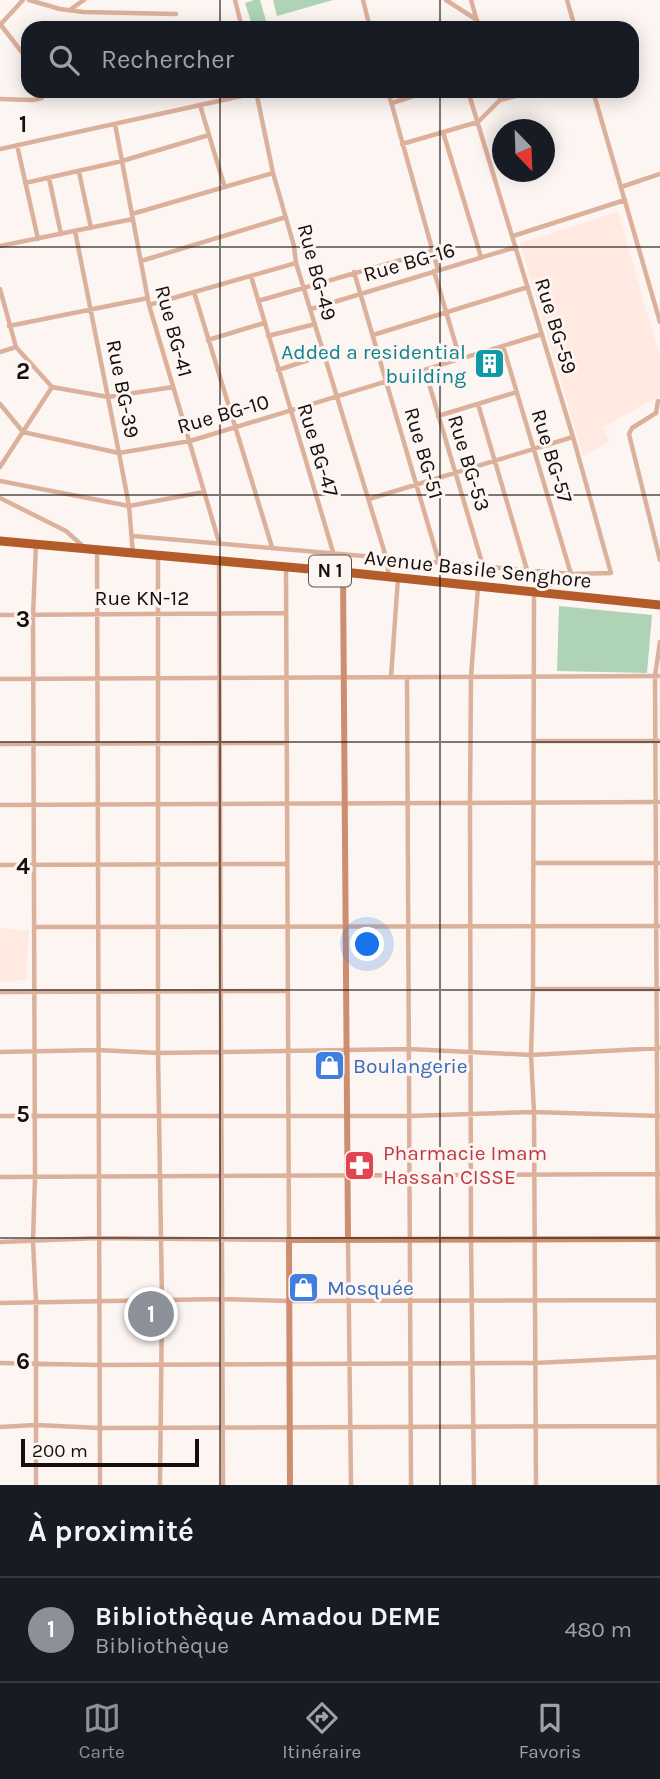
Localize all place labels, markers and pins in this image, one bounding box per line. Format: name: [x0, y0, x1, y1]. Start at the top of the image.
place label: Added a residential building: [281, 340, 466, 388]
building icon: Added a residential building: [472, 347, 506, 381]
shop icon: Boulangerie: [313, 1049, 347, 1083]
place label: Boulangerie: [353, 1054, 468, 1078]
place label: Pharmacie Imam Hassan CISSE: [383, 1141, 547, 1189]
pharmacy icon: Pharmacie Imam Hassan CISSE: [343, 1148, 377, 1182]
shop icon: Mosquée: [287, 1271, 321, 1305]
place label: Mosquée: [327, 1276, 414, 1300]
pin: 1: [128, 1288, 174, 1340]

